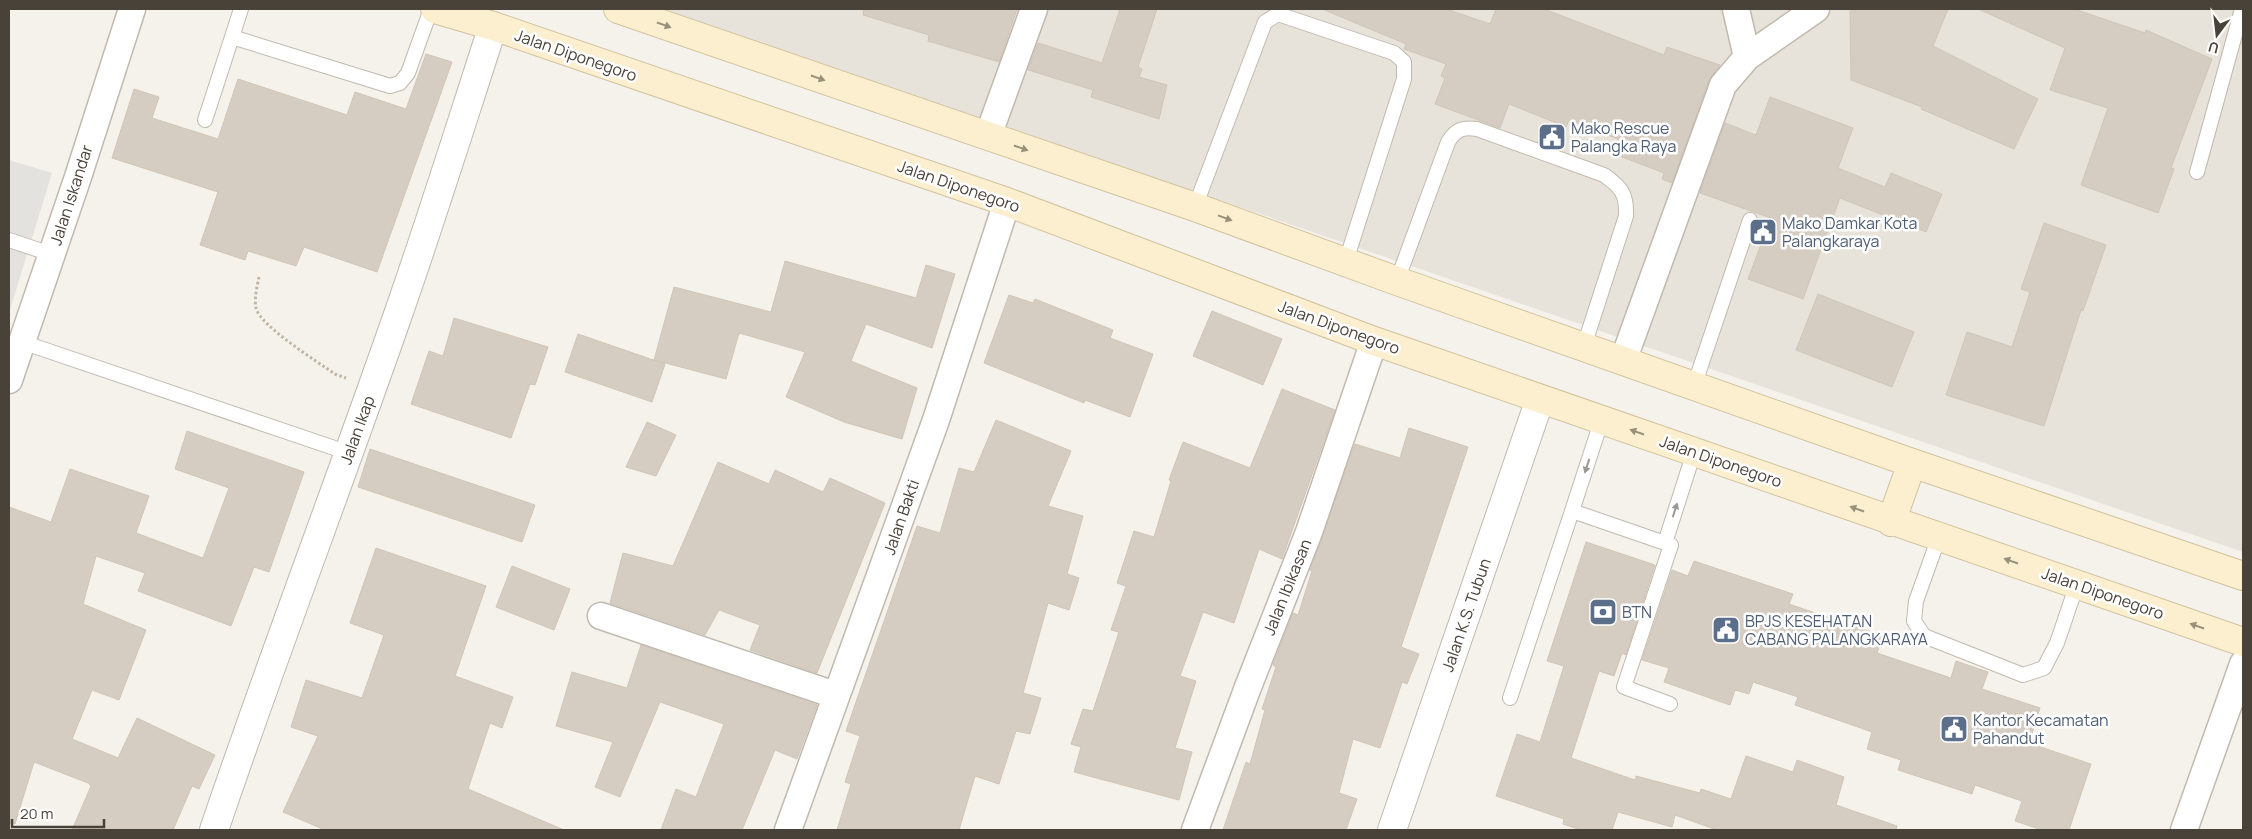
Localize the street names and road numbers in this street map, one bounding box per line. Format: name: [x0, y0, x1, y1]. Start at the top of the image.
street label: Jalan Diponegoro: [512, 24, 640, 86]
street label: Jalan Iskandar: [44, 142, 98, 248]
street label: Jalan Diponegoro: [895, 155, 1023, 217]
street label: Jalan Diponegoro: [1275, 295, 1403, 359]
street label: Jalan Ikap: [334, 393, 380, 467]
street label: Jalan Diponegoro: [1657, 430, 1785, 492]
street label: Jalan Bakti: [878, 476, 924, 558]
street label: Jalan Ibikasan: [1258, 535, 1316, 639]
street label: Jalan K.S. Tubun: [1436, 555, 1496, 675]
street label: Jalan Diponegoro: [2039, 562, 2167, 624]

